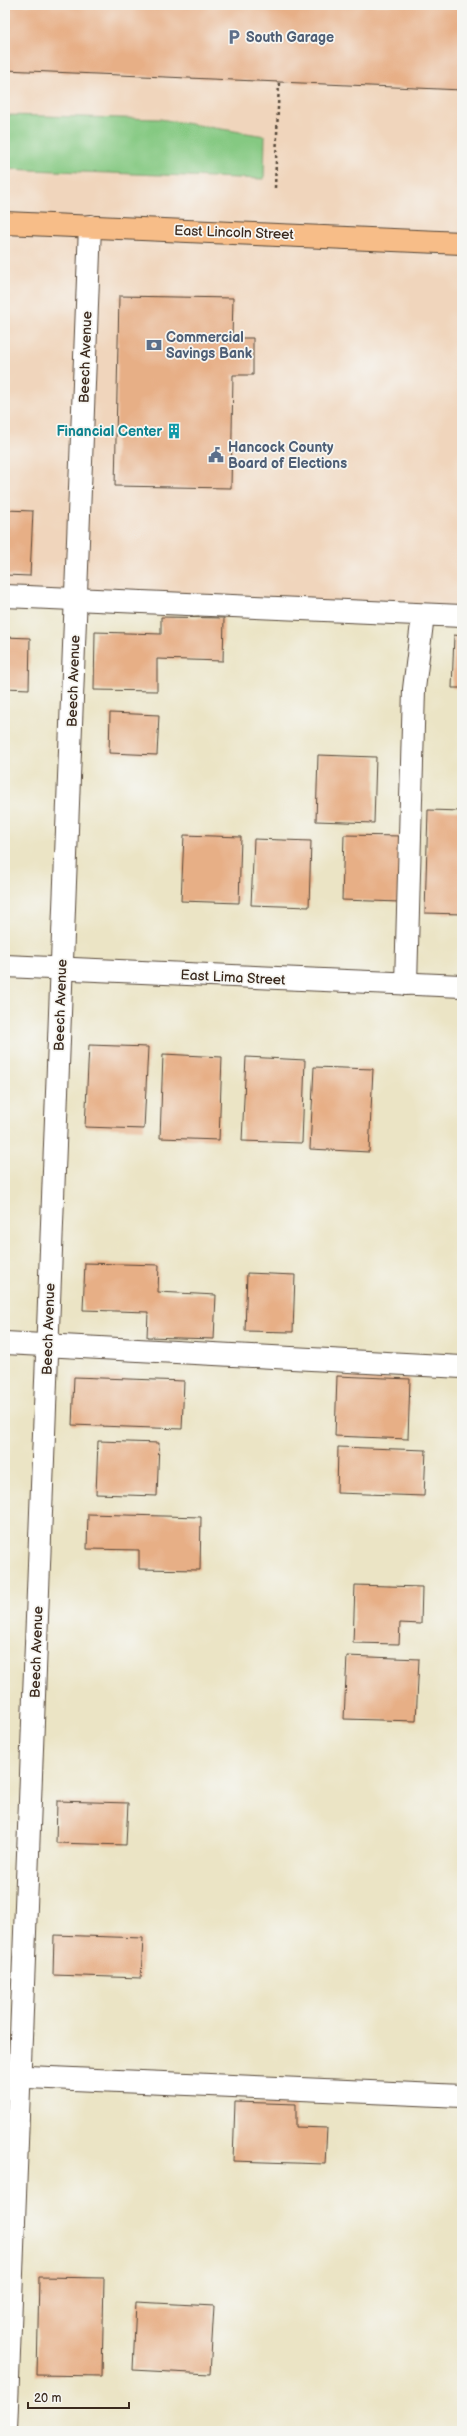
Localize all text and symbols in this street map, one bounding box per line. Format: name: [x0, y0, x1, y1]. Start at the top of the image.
parking icon: South Garage: [225, 28, 243, 46]
place label: South Garage: [246, 29, 334, 46]
street label: East Lincoln Street: [174, 222, 295, 243]
street label: Beech Avenue: [75, 311, 96, 403]
place label: Commercial Savings Bank: [166, 329, 253, 362]
bank icon: Commercial Savings Bank: [145, 336, 163, 354]
building icon: Financial Center: [165, 422, 183, 440]
place label: Financial Center: [57, 423, 162, 440]
place label: Hancock County Board of Elections: [228, 439, 347, 472]
public building icon: Hancock County Board of Elections: [207, 446, 225, 464]
street label: Beech Avenue: [63, 635, 84, 727]
street label: Beech Avenue: [50, 959, 71, 1051]
street label: East Lima Street: [180, 966, 287, 989]
street label: Beech Avenue: [38, 1283, 59, 1375]
street label: Beech Avenue: [26, 1606, 47, 1698]
scale bar: [28, 2384, 129, 2410]
text: 20 m: [34, 2391, 61, 2406]

